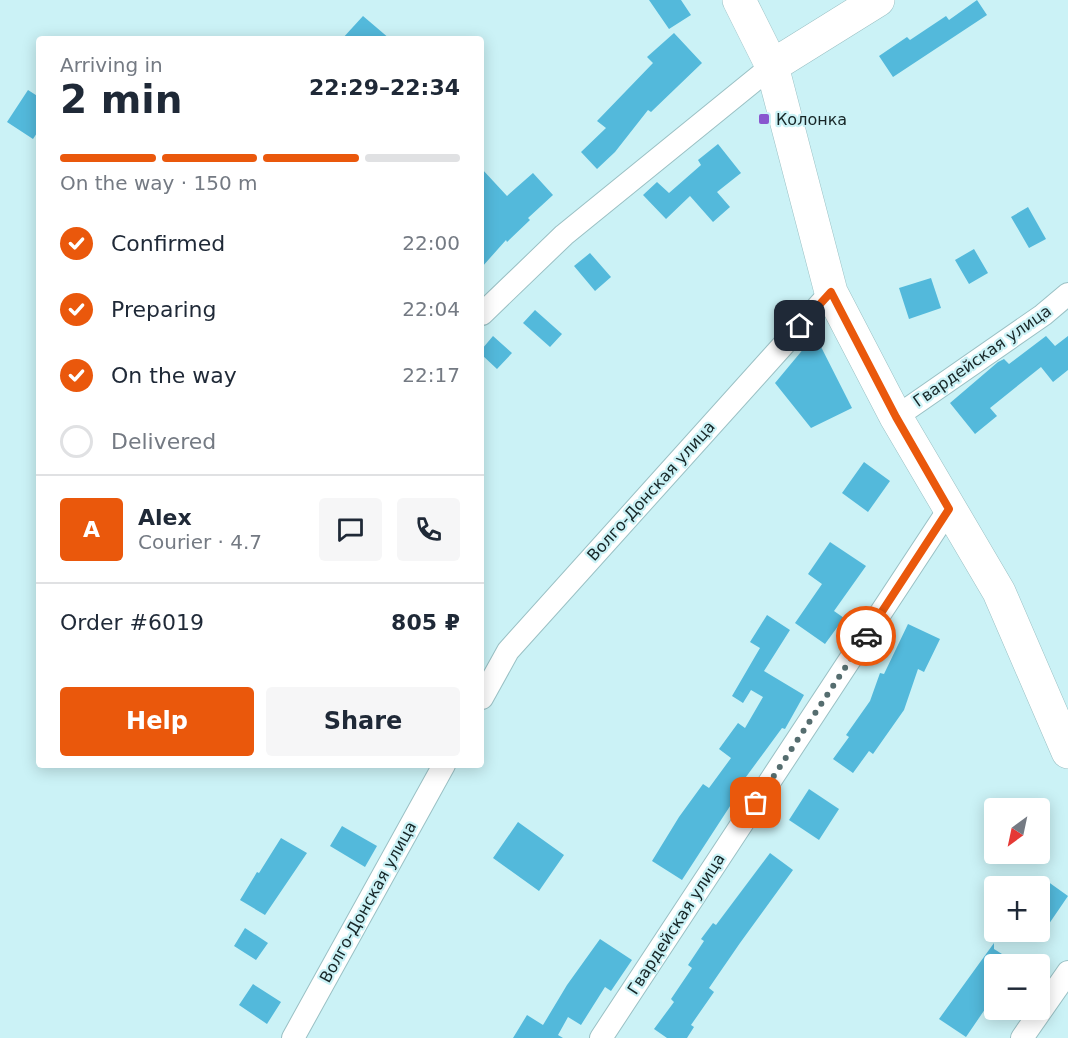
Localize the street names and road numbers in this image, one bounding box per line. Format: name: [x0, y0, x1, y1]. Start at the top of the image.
street label: Гвардейская улица: [909, 301, 1055, 411]
street label: Волго-Донская улица: [583, 417, 719, 565]
street label: Волго-Донская улица: [316, 818, 420, 986]
street label: Гвардейская улица: [623, 850, 729, 998]

